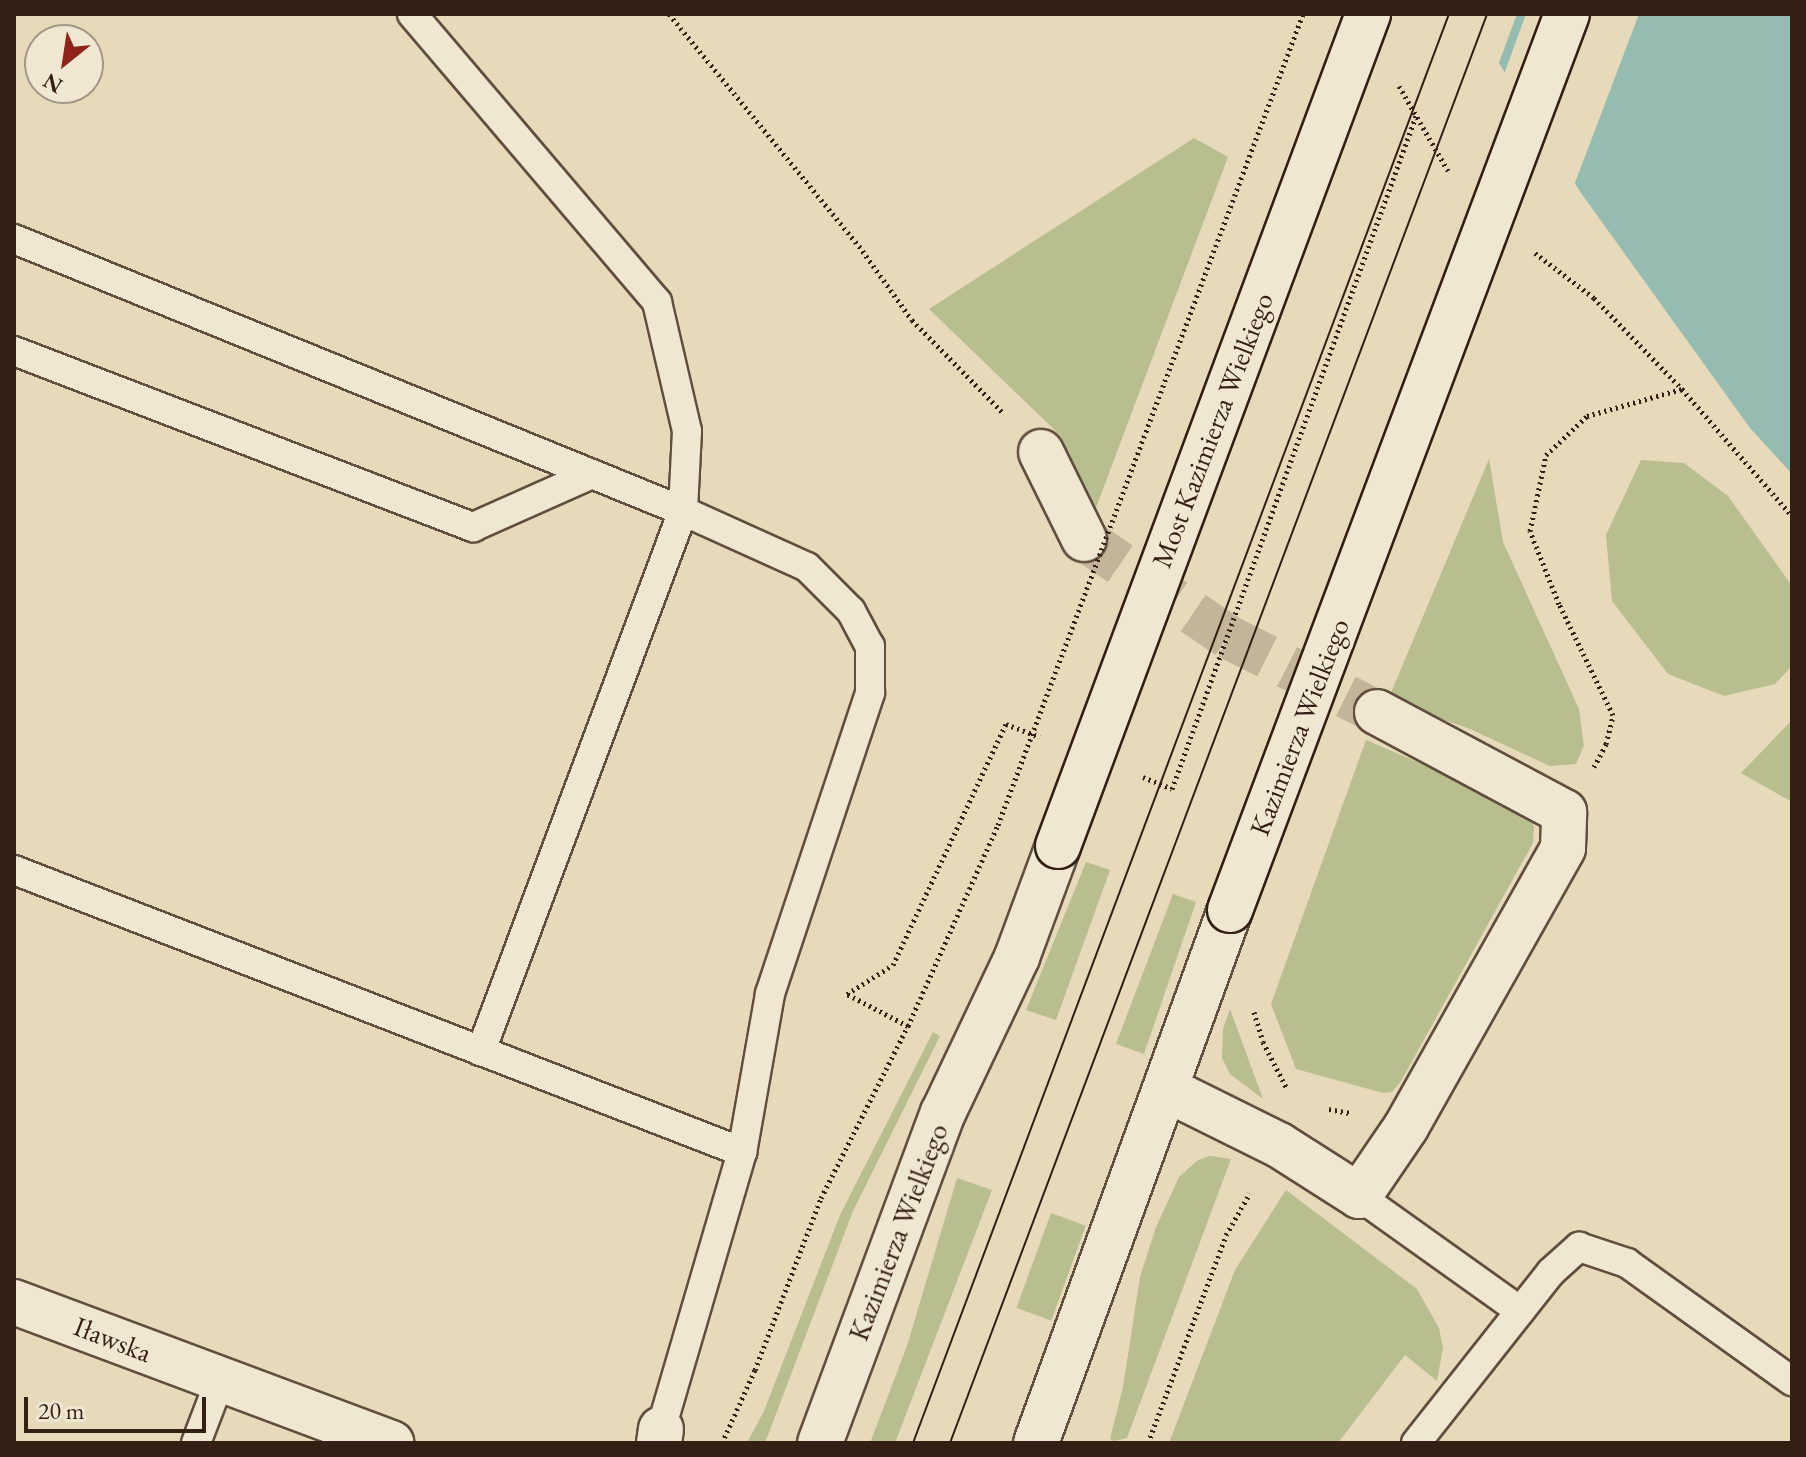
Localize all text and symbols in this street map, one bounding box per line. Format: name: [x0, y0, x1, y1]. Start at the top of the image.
north arrow: [24, 24, 104, 104]
text: N: [38, 66, 68, 100]
street label: Most Kazimierza Wielkiego: [1144, 288, 1280, 572]
street label: Kazimierza Wielkiego: [1242, 614, 1356, 840]
street label: Kazimierza Wielkiego: [841, 1119, 955, 1345]
street label: Iławska: [69, 1309, 157, 1369]
scale bar: [28, 1381, 210, 1431]
text: 20 m: [38, 1395, 85, 1426]

